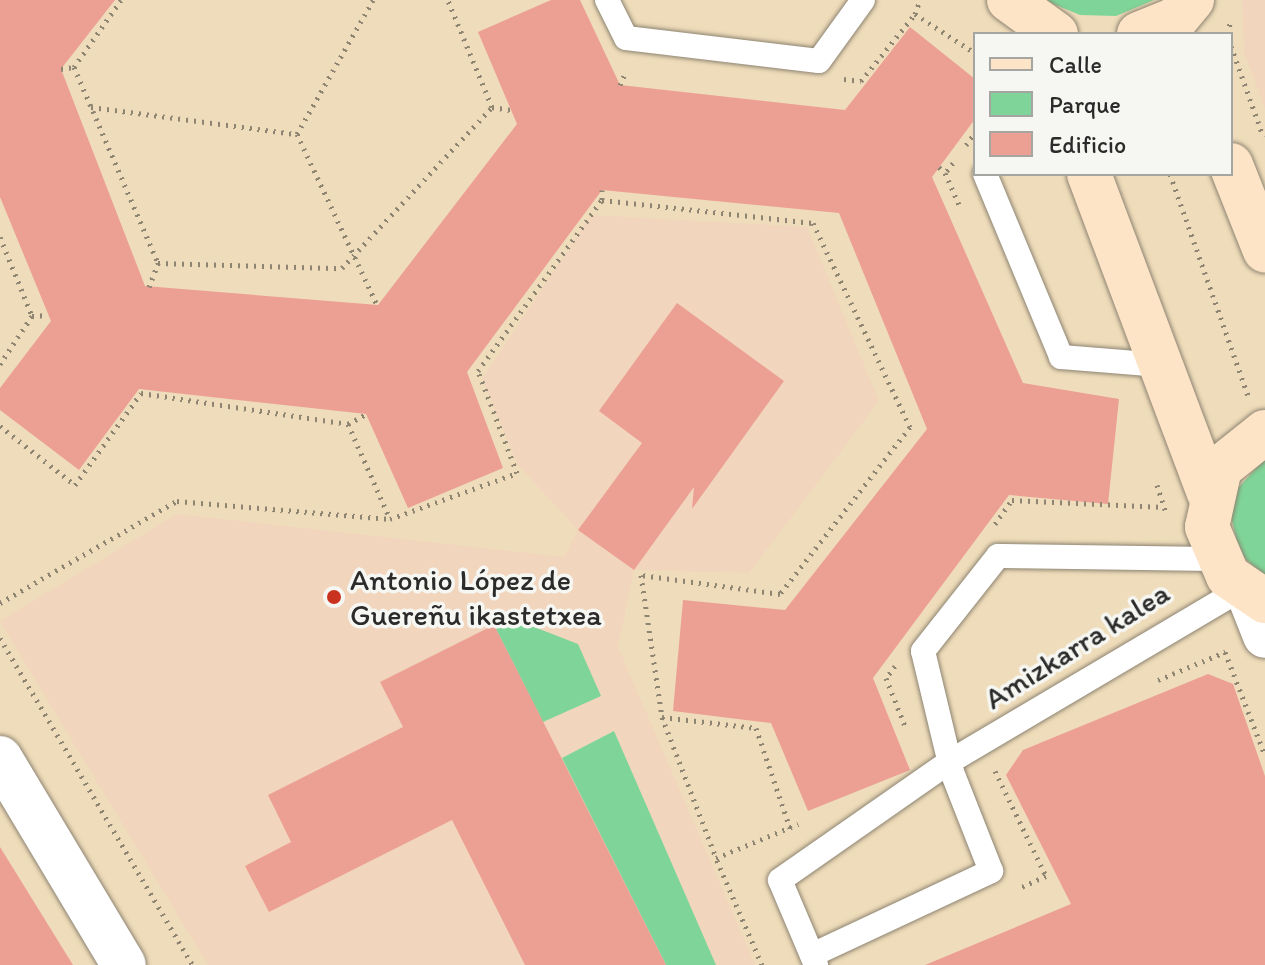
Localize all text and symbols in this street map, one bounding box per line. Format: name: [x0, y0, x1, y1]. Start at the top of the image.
legend: [973, 32, 1233, 176]
text: Calle: [1049, 50, 1102, 79]
text: Parque: [1049, 90, 1121, 119]
text: Edificio: [1049, 130, 1126, 159]
place label: Antonio López de Guereñu ikastetxea: [350, 562, 600, 632]
street label: Amizkarra kalea: [978, 575, 1176, 717]
marker: Antonio López de Guereñu ikastetxea: [325, 588, 343, 606]

